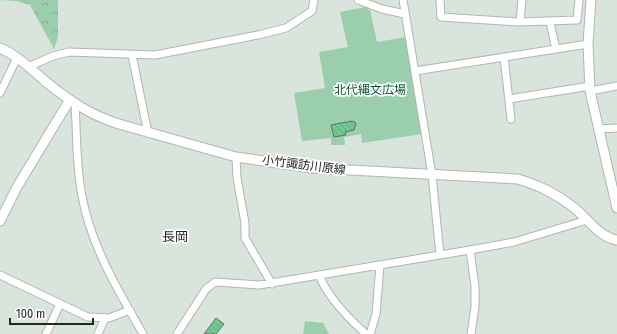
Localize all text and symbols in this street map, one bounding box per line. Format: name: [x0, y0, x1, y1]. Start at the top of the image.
park label: 北代縄文広場: [334, 83, 406, 97]
street label: 小竹諏訪川原線: [261, 153, 347, 177]
district label: 長岡: [162, 229, 188, 244]
scale bar: [10, 300, 93, 326]
text: 100 m: [16, 307, 45, 321]

